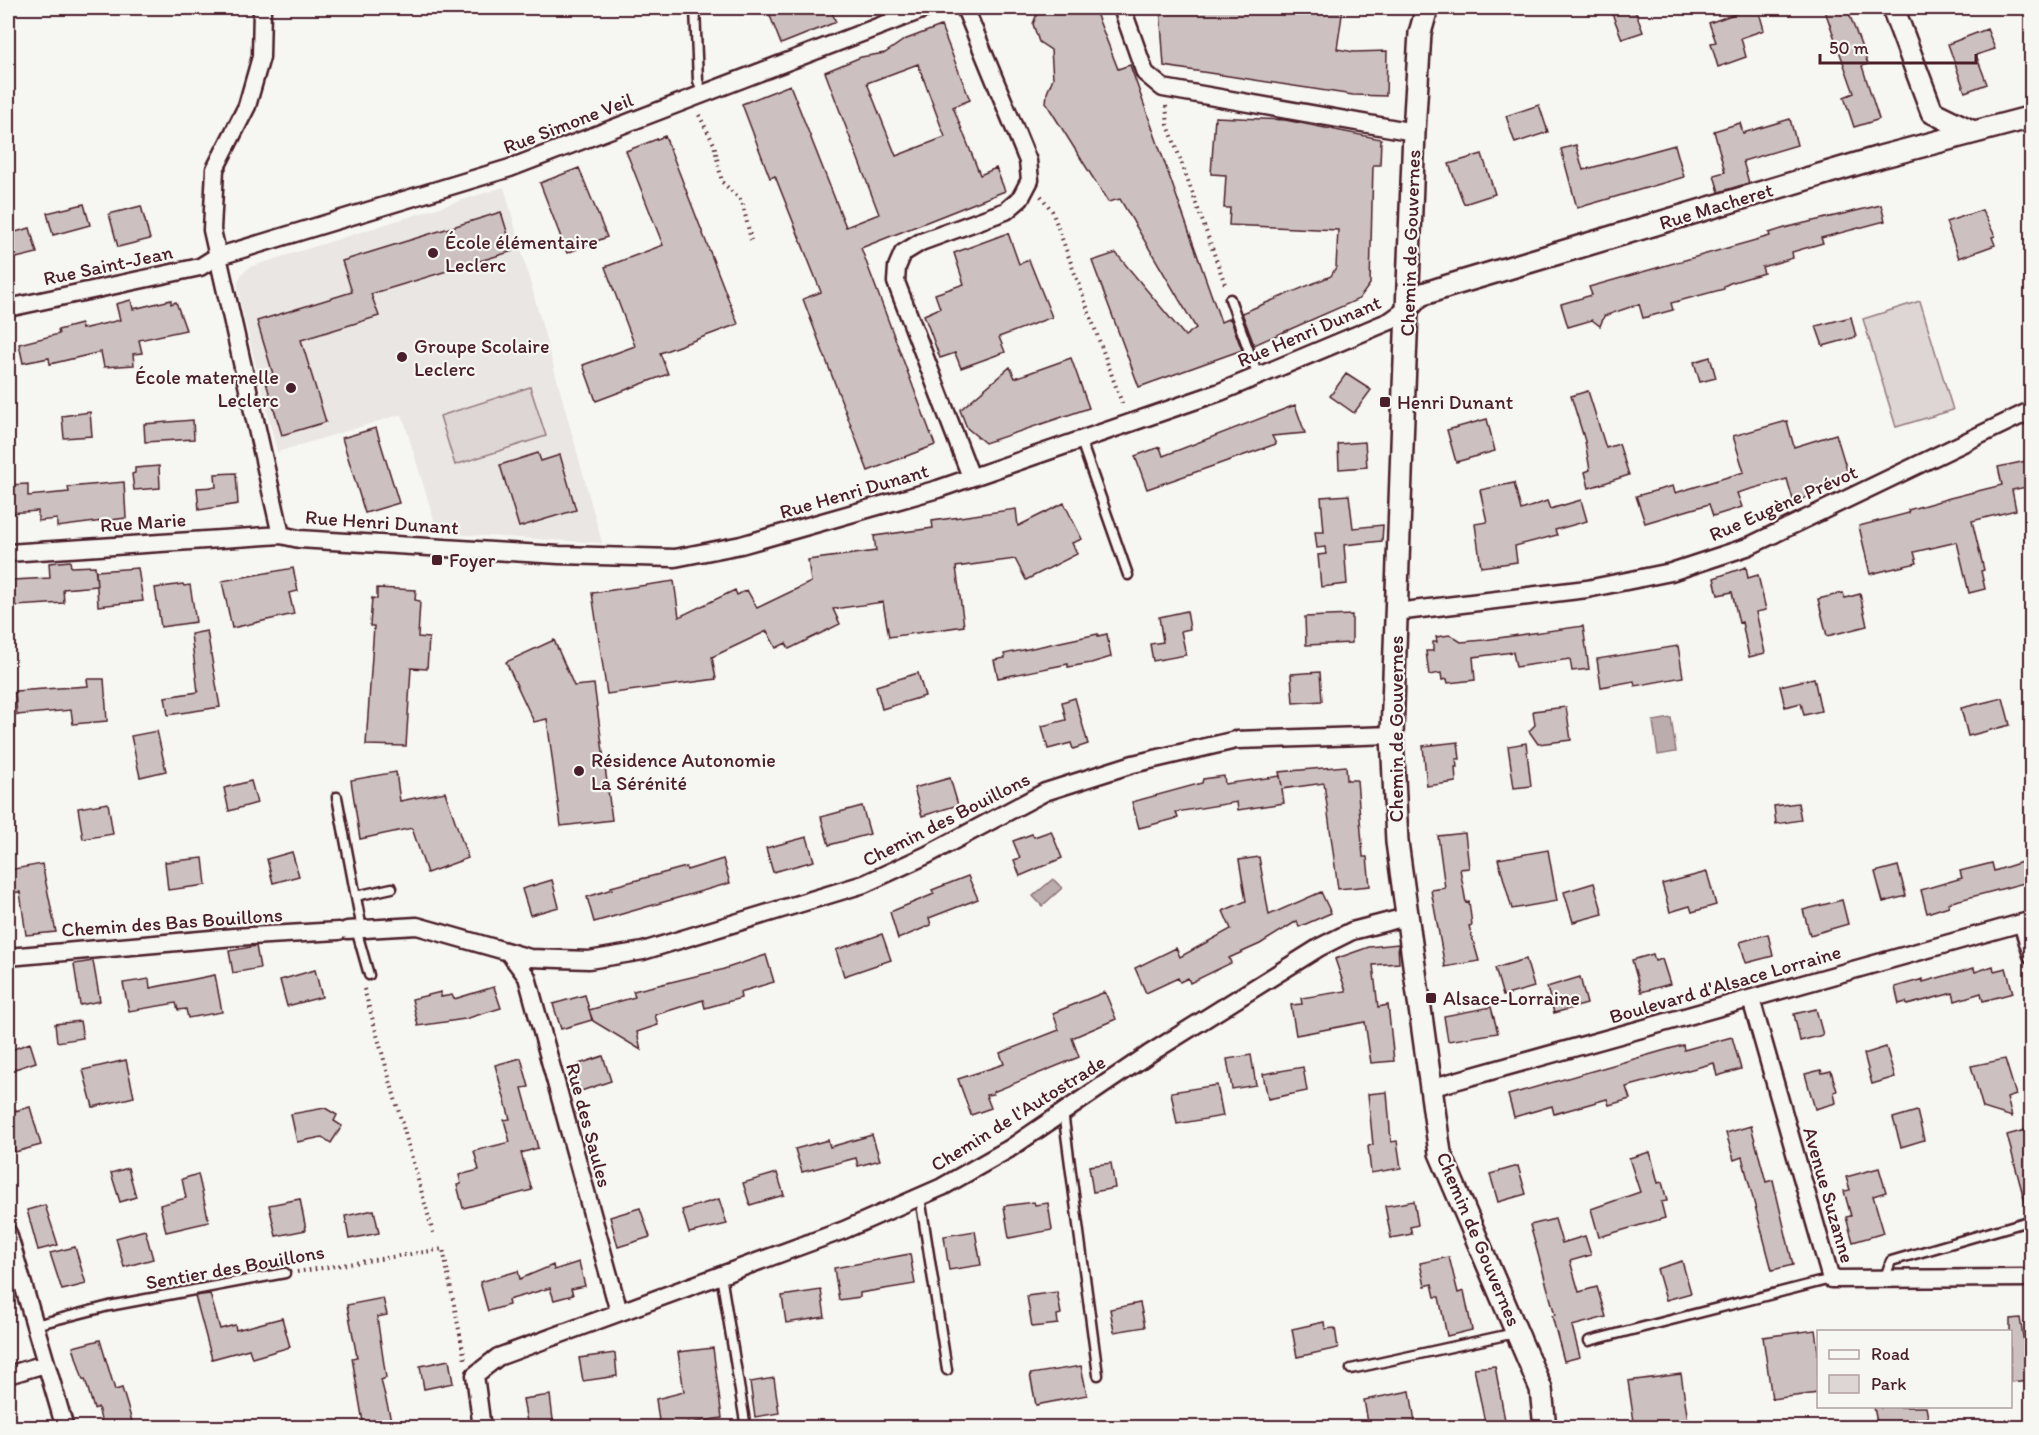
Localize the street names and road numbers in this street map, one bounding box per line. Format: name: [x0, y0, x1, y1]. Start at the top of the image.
street label: Rue Simone Veil: [500, 87, 637, 159]
street label: Chemin de Gouvernes: [1395, 149, 1425, 337]
street label: Rue Macheret: [1656, 177, 1776, 235]
street label: Rue Saint-Jean: [41, 240, 175, 290]
street label: Rue Henri Dunant: [1234, 290, 1385, 372]
street label: Rue Henri Dunant: [777, 458, 932, 524]
street label: Rue Eugène Prévot: [1705, 459, 1861, 546]
street label: Rue Henri Dunant: [304, 505, 460, 539]
street label: Rue Marie: [99, 507, 187, 537]
street label: Chemin de Gouvernes: [1384, 635, 1408, 822]
street label: Chemin des Bouillons: [858, 766, 1034, 872]
street label: Chemin des Bas Bouillons: [60, 902, 284, 942]
street label: Boulevard d'Alsace Lorraine: [1606, 939, 1844, 1029]
street label: Chemin de l'Autostrade: [926, 1049, 1110, 1177]
street label: Rue des Saules: [561, 1060, 617, 1190]
street label: Avenue Suzanne: [1798, 1124, 1860, 1266]
street label: Chemin de Gouvernes: [1431, 1148, 1527, 1330]
street label: Sentier des Bouillons: [144, 1239, 326, 1295]

